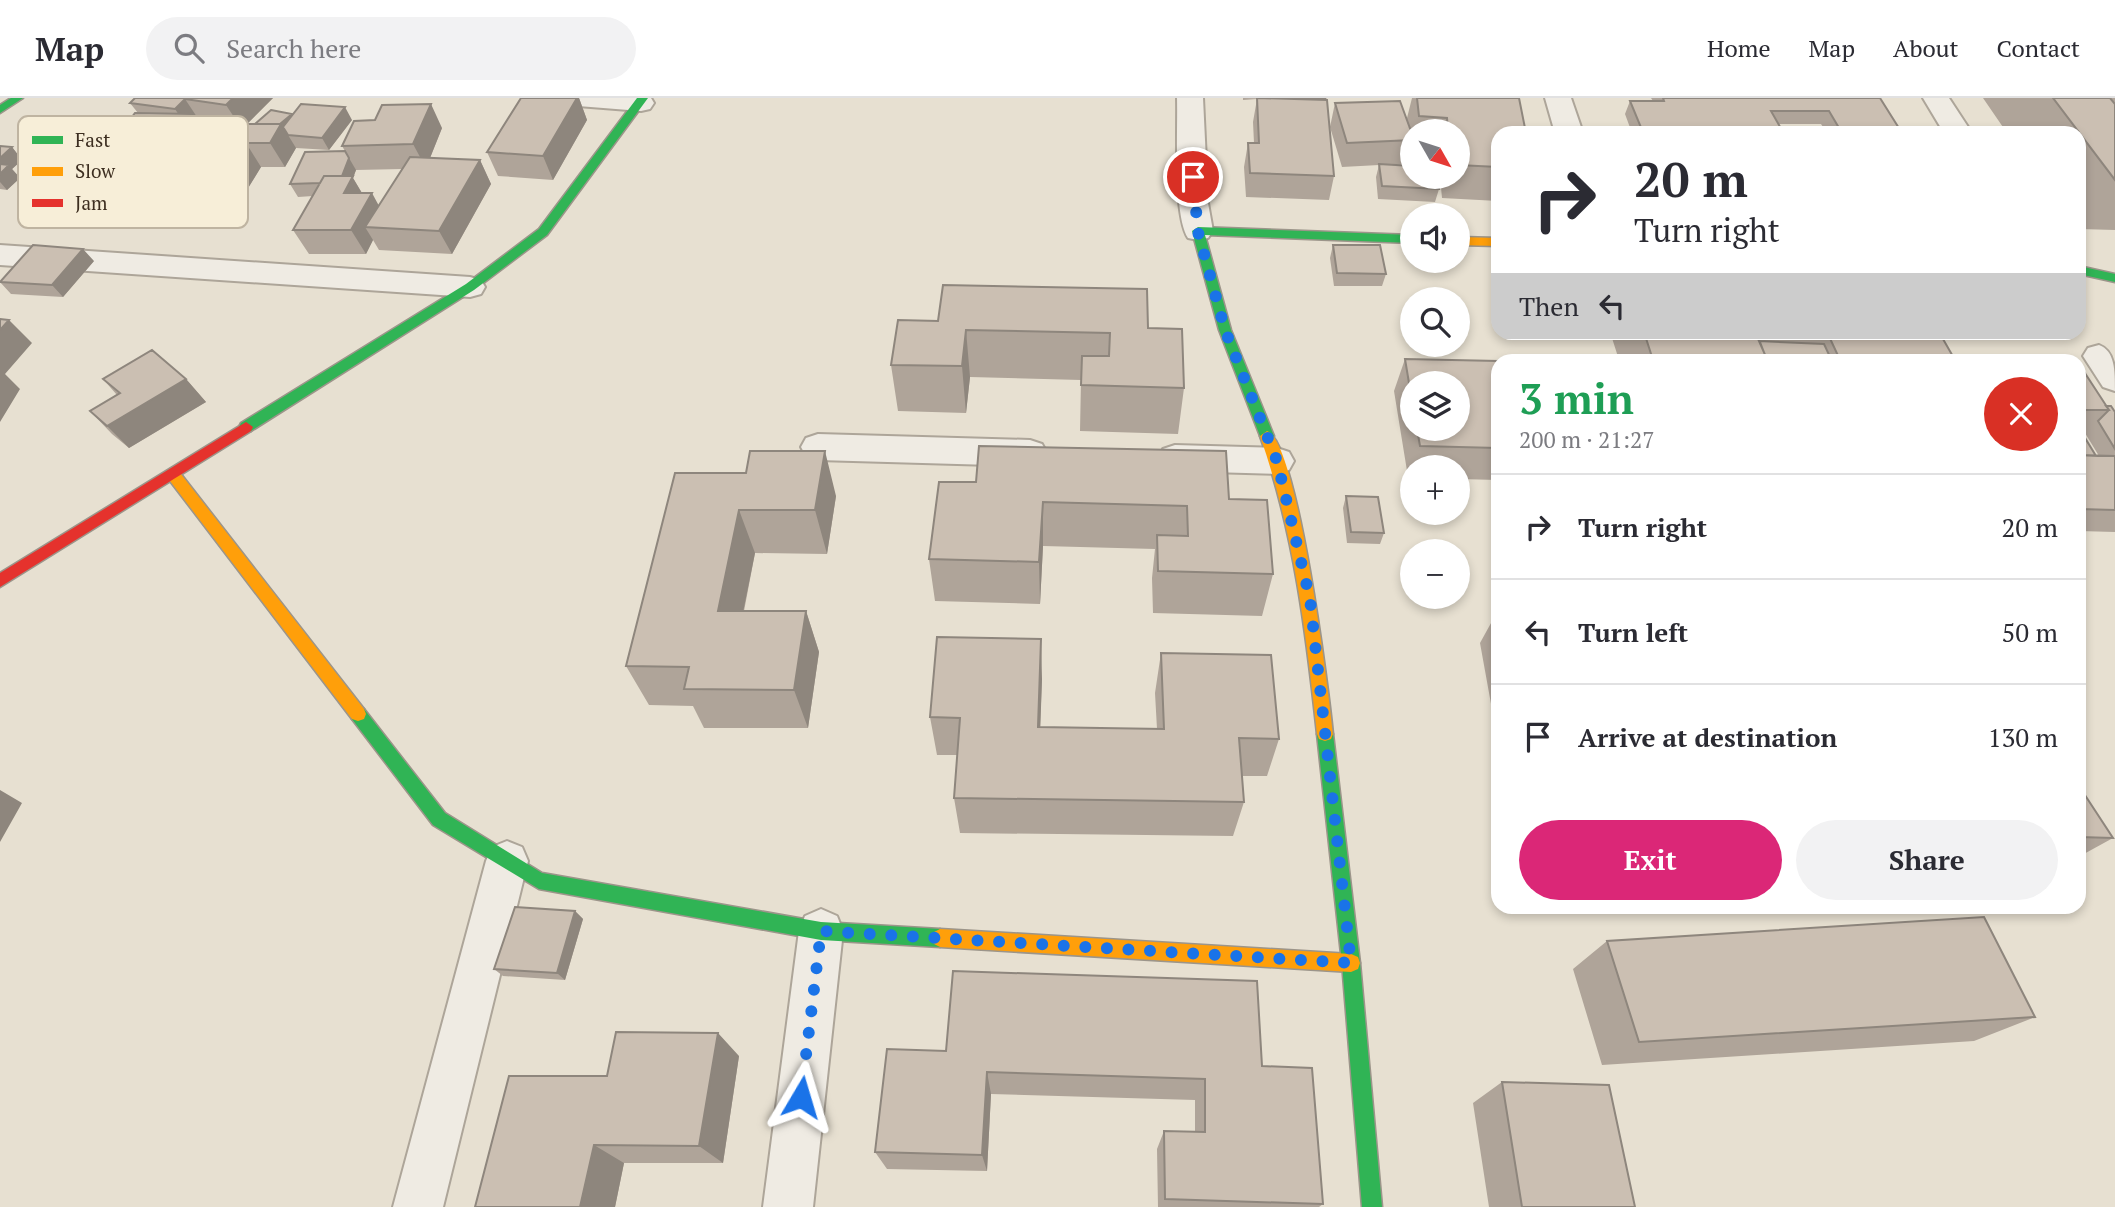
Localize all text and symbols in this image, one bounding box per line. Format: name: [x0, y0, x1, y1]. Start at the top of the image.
search box: [146, 17, 636, 80]
text: Map: [35, 27, 104, 70]
icon: search: [170, 29, 208, 67]
text: Search here: [226, 31, 361, 65]
text: Home: [1707, 32, 1771, 64]
text: Map: [1809, 32, 1855, 64]
text: About: [1893, 32, 1959, 64]
text: Contact: [1997, 32, 2080, 64]
legend: [18, 116, 248, 228]
north arrow: [1400, 119, 1470, 189]
map controls: [1400, 119, 1470, 609]
text: Fast: [75, 127, 110, 152]
text: 20 m: [1634, 146, 1748, 211]
pin: [1163, 147, 1223, 207]
icon: right: [1519, 154, 1610, 245]
text: Slow: [75, 158, 116, 183]
icon: arrive: [1174, 158, 1212, 196]
text: Jam: [75, 190, 108, 215]
button: sound: [1400, 203, 1470, 273]
text: Turn right: [1634, 209, 1780, 251]
button: search: [1400, 287, 1470, 357]
icon: left: [1593, 287, 1631, 325]
text: Then: [1519, 289, 1579, 323]
text: 3 min: [1519, 370, 1634, 426]
button: layers: [1400, 371, 1470, 441]
button: close: [1984, 377, 2058, 451]
text: 200 m · 21:27: [1519, 424, 1654, 455]
button: +: [1400, 455, 1470, 525]
icon: right: [1519, 508, 1557, 546]
text: Turn right: [1578, 510, 1707, 544]
text: 20 m: [2002, 510, 2058, 544]
button: −: [1400, 539, 1470, 609]
icon: left: [1519, 613, 1557, 651]
text: Turn left: [1578, 615, 1688, 649]
text: 50 m: [2002, 615, 2058, 649]
icon: arrive: [1519, 718, 1557, 756]
text: Arrive at destination: [1578, 720, 1837, 754]
text: 130 m: [1988, 720, 2058, 754]
button: Exit: [1519, 820, 1782, 900]
button: Share: [1796, 820, 2058, 900]
position arrow: [764, 1060, 838, 1134]

